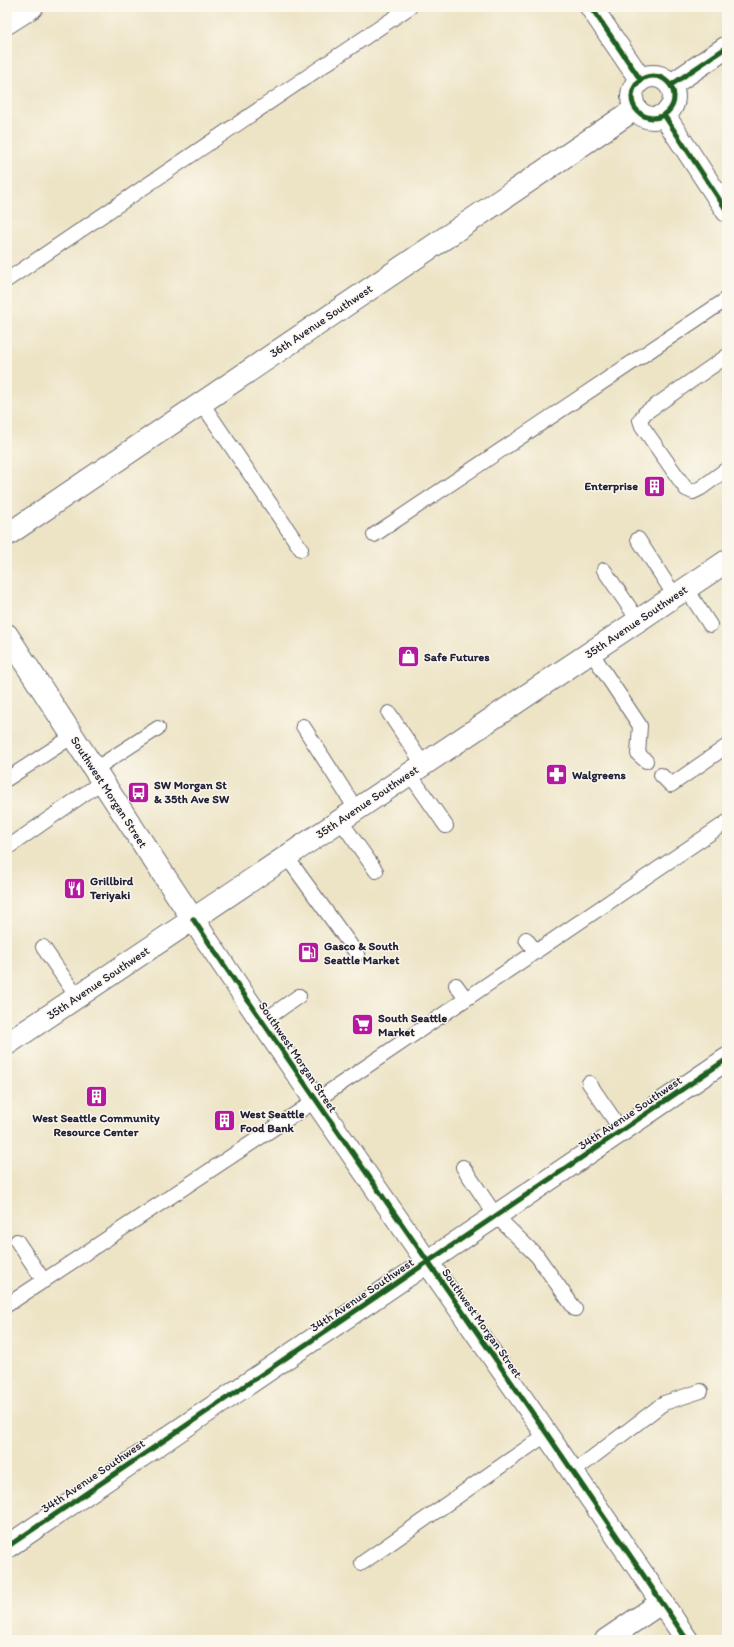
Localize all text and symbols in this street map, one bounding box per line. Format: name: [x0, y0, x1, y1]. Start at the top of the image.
street label: 36th Avenue Southwest: [267, 281, 375, 361]
building icon: Enterprise: [641, 473, 667, 499]
place label: Enterprise: [585, 479, 638, 494]
street label: 35th Avenue Southwest: [582, 582, 690, 662]
shop icon: Safe Futures: [395, 644, 421, 670]
place label: Safe Futures: [424, 650, 490, 664]
street label: Southwest Morgan Street: [68, 734, 151, 851]
street label: 35th Avenue Southwest: [313, 762, 421, 842]
pharmacy icon: Walgreens: [543, 762, 569, 788]
place label: Walgreens: [572, 768, 627, 783]
place label: SW Morgan St & 35th Ave SW: [154, 778, 230, 806]
bus stop icon: SW Morgan St & 35th Ave SW: [125, 779, 151, 805]
place label: Grillbird Teriyaki: [89, 874, 134, 903]
restaurant icon: Grillbird Teriyaki: [62, 875, 88, 901]
place label: Gasco & South Seattle Market: [324, 939, 400, 967]
fuel station icon: Gasco & South Seattle Market: [296, 940, 322, 966]
street label: 35th Avenue Southwest: [44, 943, 152, 1023]
street label: Southwest Morgan Street: [256, 999, 340, 1115]
place label: South Seattle Market: [378, 1011, 448, 1039]
supermarket icon: South Seattle Market: [350, 1012, 376, 1038]
street label: 34th Avenue Southwest: [576, 1073, 685, 1153]
building icon: West Seattle Community Resource Center: [83, 1084, 109, 1110]
place label: West Seattle Food Bank: [240, 1107, 305, 1135]
building icon: West Seattle Food Bank: [211, 1108, 237, 1134]
place label: West Seattle Community Resource Center: [32, 1111, 160, 1139]
street label: 34th Avenue Southwest: [308, 1255, 417, 1335]
street label: Southwest Morgan Street: [439, 1266, 525, 1381]
street label: 34th Avenue Southwest: [39, 1436, 148, 1516]

